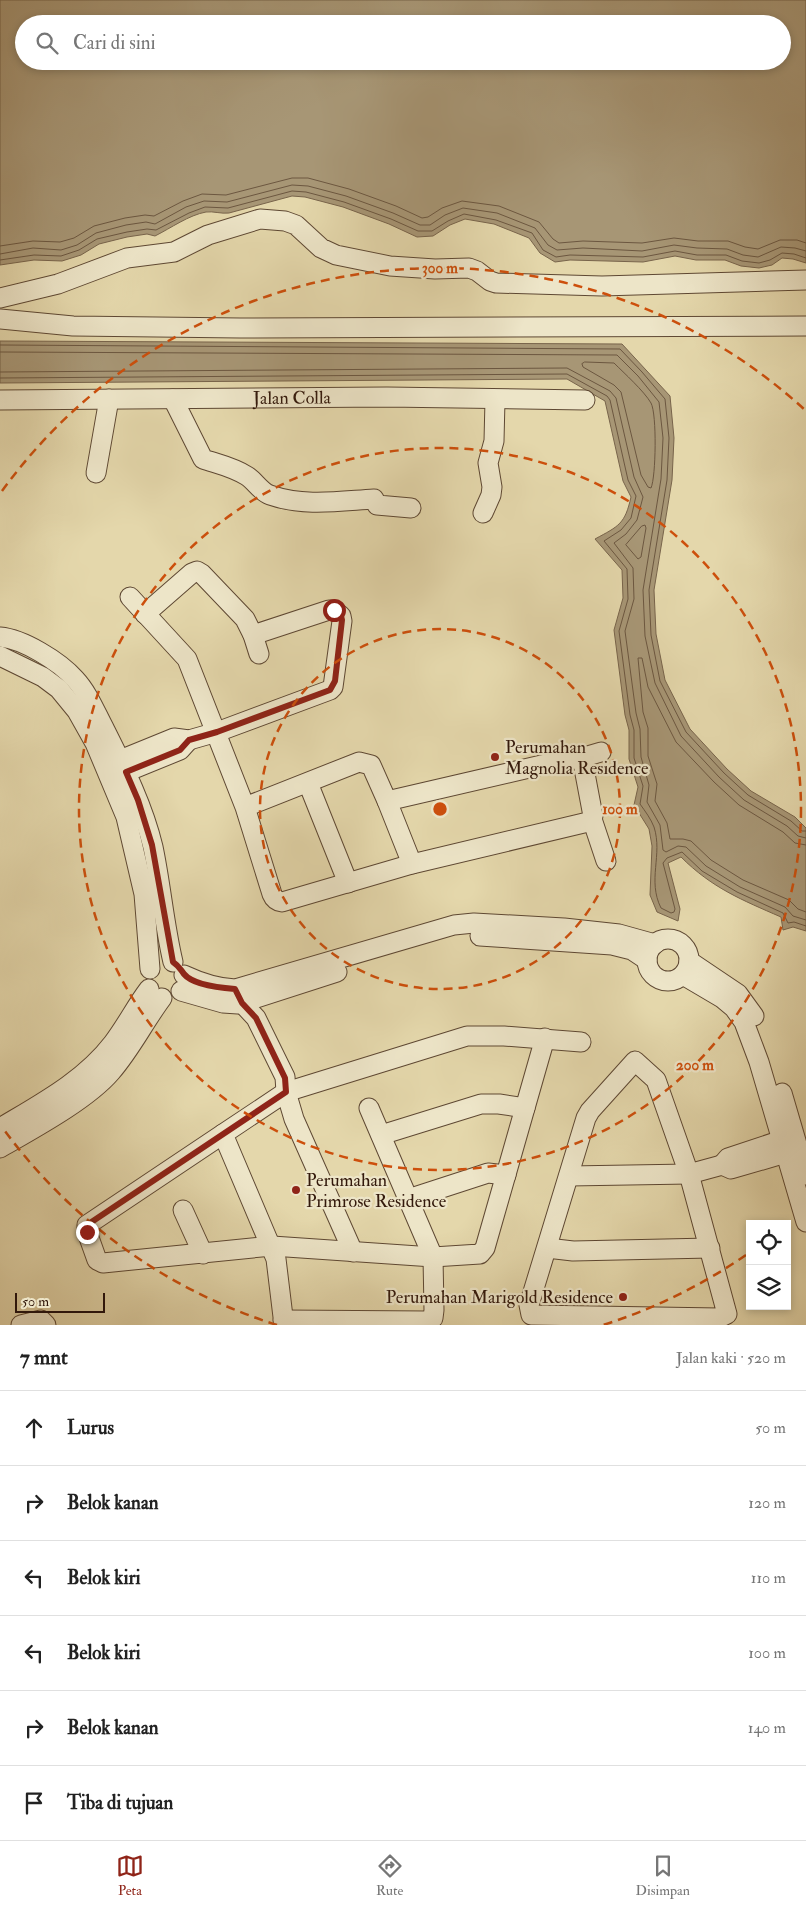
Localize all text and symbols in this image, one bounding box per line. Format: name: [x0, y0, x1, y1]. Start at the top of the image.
search box: [15, 15, 791, 70]
icon: search: [33, 29, 61, 57]
text: Cari di sini: [73, 31, 156, 55]
text: 300 m: [422, 259, 458, 278]
street label: Jalan Colla: [252, 386, 332, 410]
route start: [323, 599, 346, 622]
place label: Perumahan Magnolia Residence: [505, 736, 649, 780]
marker: Perumahan Magnolia Residence: [489, 751, 501, 763]
centre of rings: [431, 800, 449, 818]
text: 100 m: [602, 800, 638, 819]
text: 200 m: [676, 1056, 714, 1075]
place label: Perumahan Primrose Residence: [306, 1169, 447, 1213]
marker: Perumahan Primrose Residence: [290, 1184, 302, 1196]
map controls: [746, 1220, 791, 1310]
button: locate: [746, 1220, 791, 1265]
route end: [76, 1221, 99, 1244]
button: layers: [746, 1265, 791, 1310]
place label: Perumahan Marigold Residence: [386, 1286, 613, 1309]
scale bar: [15, 1290, 105, 1313]
marker: Perumahan Marigold Residence: [617, 1291, 629, 1303]
text: 50 m: [22, 1293, 49, 1310]
text: 7 mnt: [20, 1344, 68, 1371]
text: Jalan kaki · 520 m: [676, 1348, 786, 1368]
icon: ahead: [20, 1414, 48, 1442]
text: Lurus: [67, 1416, 114, 1440]
text: 50 m: [755, 1418, 786, 1438]
icon: right: [20, 1489, 48, 1517]
text: Belok kanan: [67, 1491, 158, 1515]
text: 120 m: [748, 1493, 786, 1513]
icon: left: [20, 1564, 48, 1592]
text: Belok kiri: [67, 1566, 141, 1590]
text: 110 m: [751, 1568, 786, 1588]
icon: left: [20, 1639, 48, 1667]
text: Belok kiri: [67, 1641, 141, 1665]
text: 100 m: [748, 1643, 786, 1663]
icon: right: [20, 1714, 48, 1742]
text: Belok kanan: [67, 1716, 158, 1740]
text: 140 m: [748, 1718, 786, 1738]
icon: arrive: [20, 1789, 48, 1817]
text: Tiba di tujuan: [67, 1791, 173, 1815]
tab: Peta: [116, 1852, 144, 1899]
tab: Rute: [376, 1852, 404, 1899]
tab: Disimpan: [636, 1852, 690, 1899]

